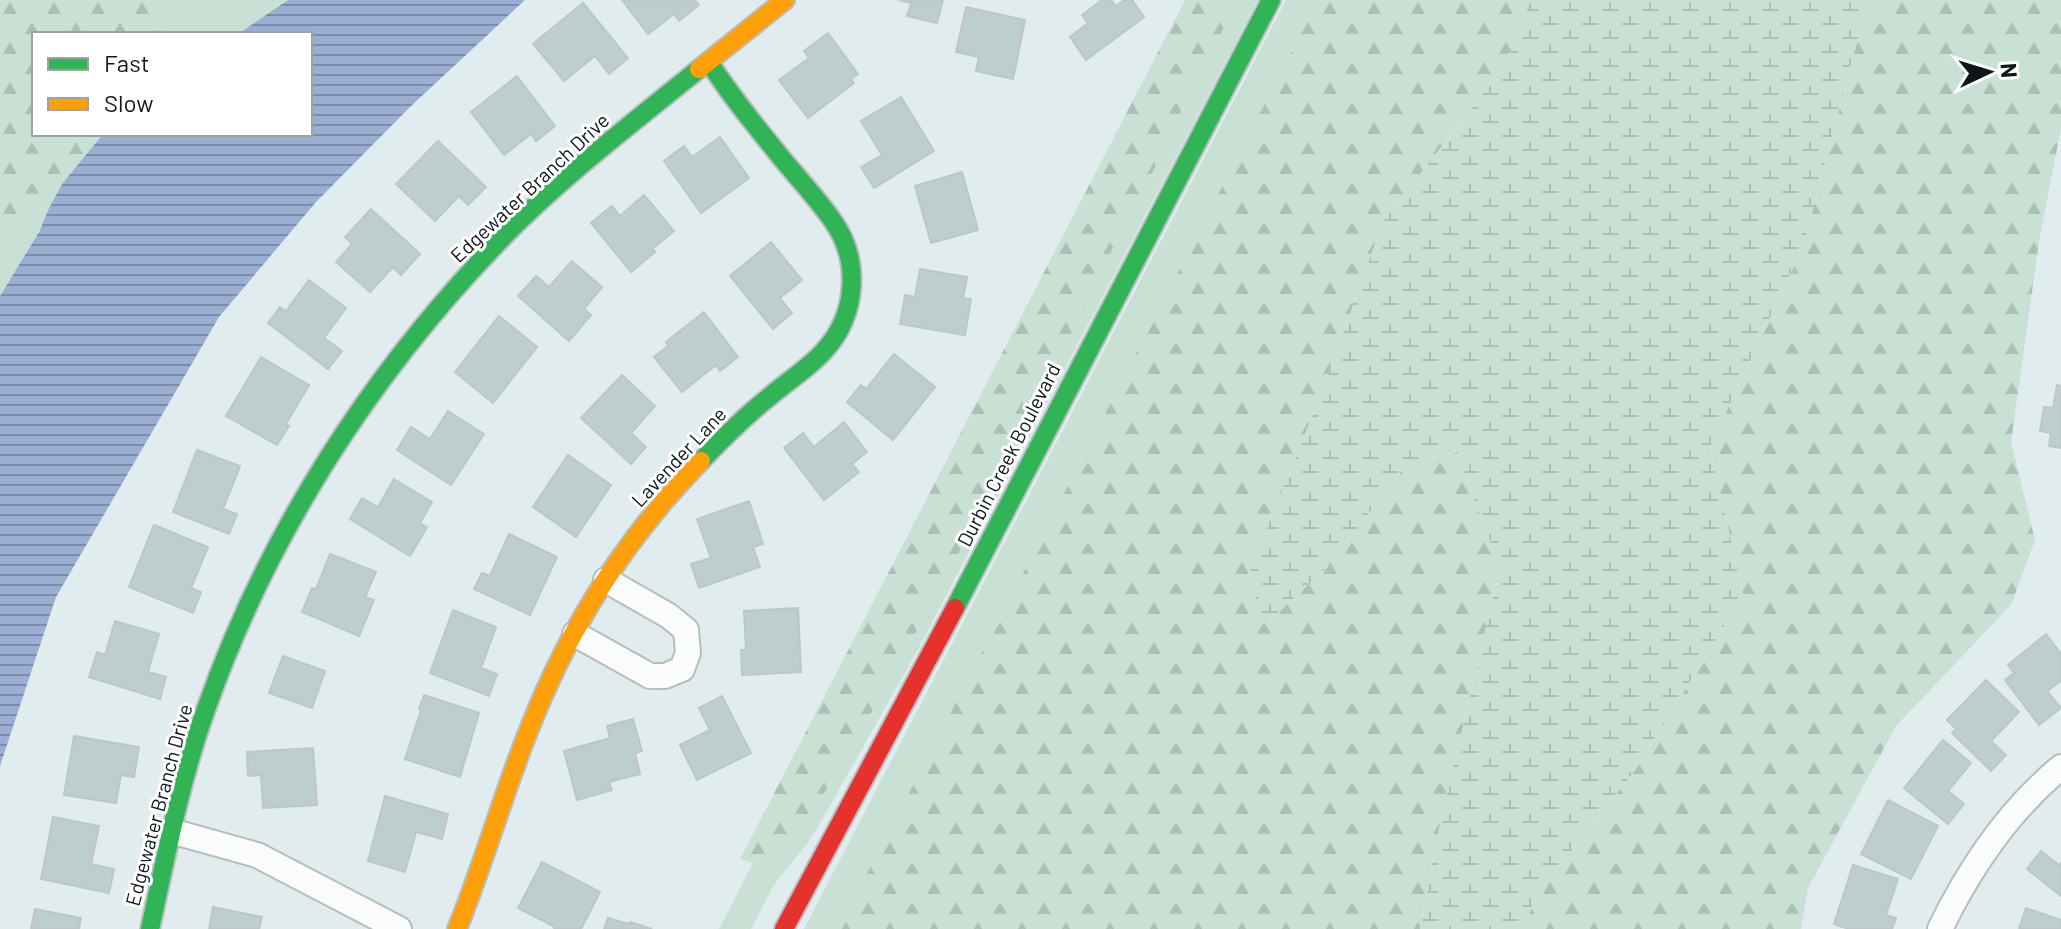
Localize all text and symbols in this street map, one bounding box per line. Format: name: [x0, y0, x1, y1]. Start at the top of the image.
legend: [32, 32, 312, 136]
north arrow: [1949, 32, 2029, 112]
text: Fast: [104, 48, 149, 77]
text: N: [1996, 62, 2023, 79]
text: Slow: [104, 88, 153, 117]
street label: Edgewater Branch Drive: [445, 108, 613, 267]
street label: Durbin Creek Boulevard: [951, 359, 1065, 550]
street label: Lavender Lane: [626, 401, 731, 511]
street label: Edgewater Branch Drive: [120, 701, 197, 908]

